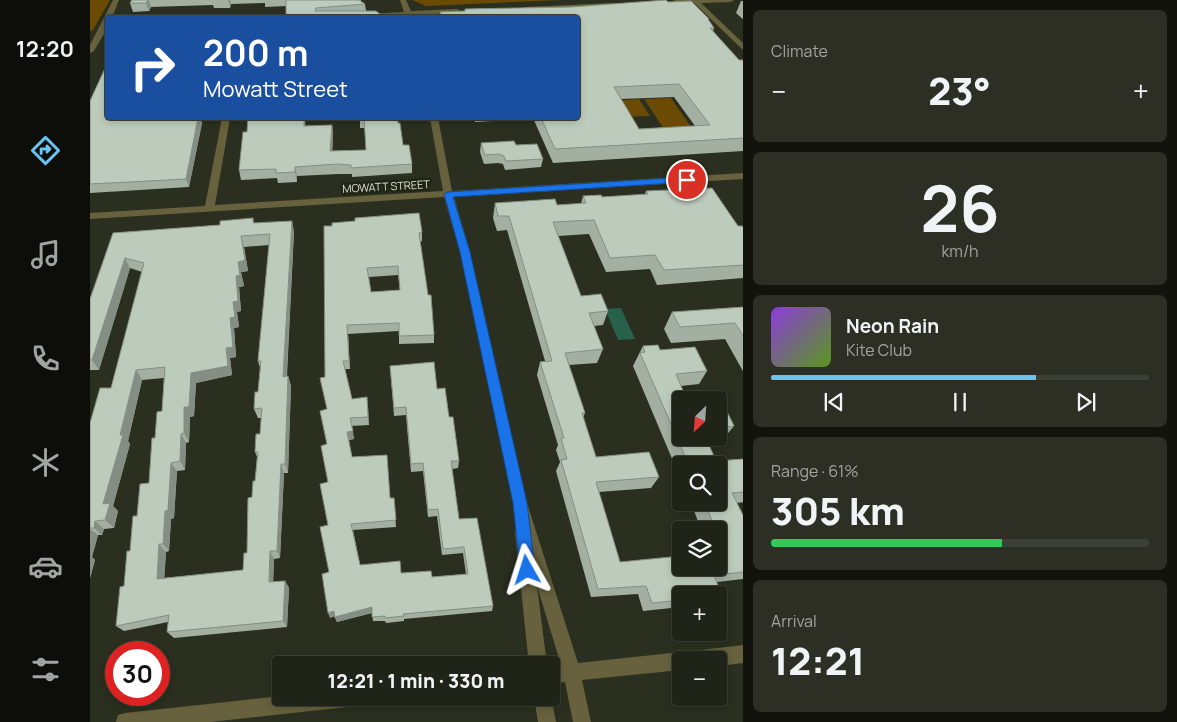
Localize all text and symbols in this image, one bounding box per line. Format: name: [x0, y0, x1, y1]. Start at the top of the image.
text: 200 m: [203, 29, 308, 77]
text: 12:20: [16, 34, 74, 64]
icon: right: [120, 35, 185, 100]
text: Climate: [771, 40, 828, 62]
text: 23°: [928, 64, 991, 116]
text: −: [771, 72, 786, 110]
text: +: [1133, 72, 1149, 110]
text: Mowatt Street: [203, 74, 348, 104]
icon: directions: [28, 133, 63, 168]
pin: [666, 159, 708, 201]
text: 26: [920, 163, 1000, 252]
icon: arrive: [673, 166, 701, 194]
street label: MOWATT STREET: [342, 176, 431, 196]
icon: music: [28, 237, 63, 272]
text: km/h: [941, 240, 979, 262]
text: Neon Rain: [846, 313, 939, 339]
text: Kite Club: [846, 339, 912, 361]
icon: phone: [28, 341, 63, 376]
icon: previous: [820, 388, 848, 416]
icon: pause: [946, 388, 974, 416]
icon: next: [1072, 388, 1100, 416]
north arrow: [672, 391, 728, 446]
map controls: [672, 391, 727, 706]
icon: climate: [28, 445, 63, 480]
button: search: [672, 456, 727, 511]
text: Range · 61%: [771, 460, 859, 482]
text: 305 km: [771, 484, 905, 536]
button: layers: [672, 521, 727, 576]
position arrow: [500, 543, 552, 595]
icon: car: [28, 549, 63, 584]
button: +: [672, 586, 727, 641]
text: Arrival: [771, 610, 817, 632]
text: 12:21: [771, 634, 865, 686]
speed limit sign: 30: [105, 641, 170, 706]
button: −: [672, 651, 727, 706]
icon: filters: [28, 652, 63, 687]
text: 12:21 · 1 min · 330 m: [328, 668, 504, 694]

